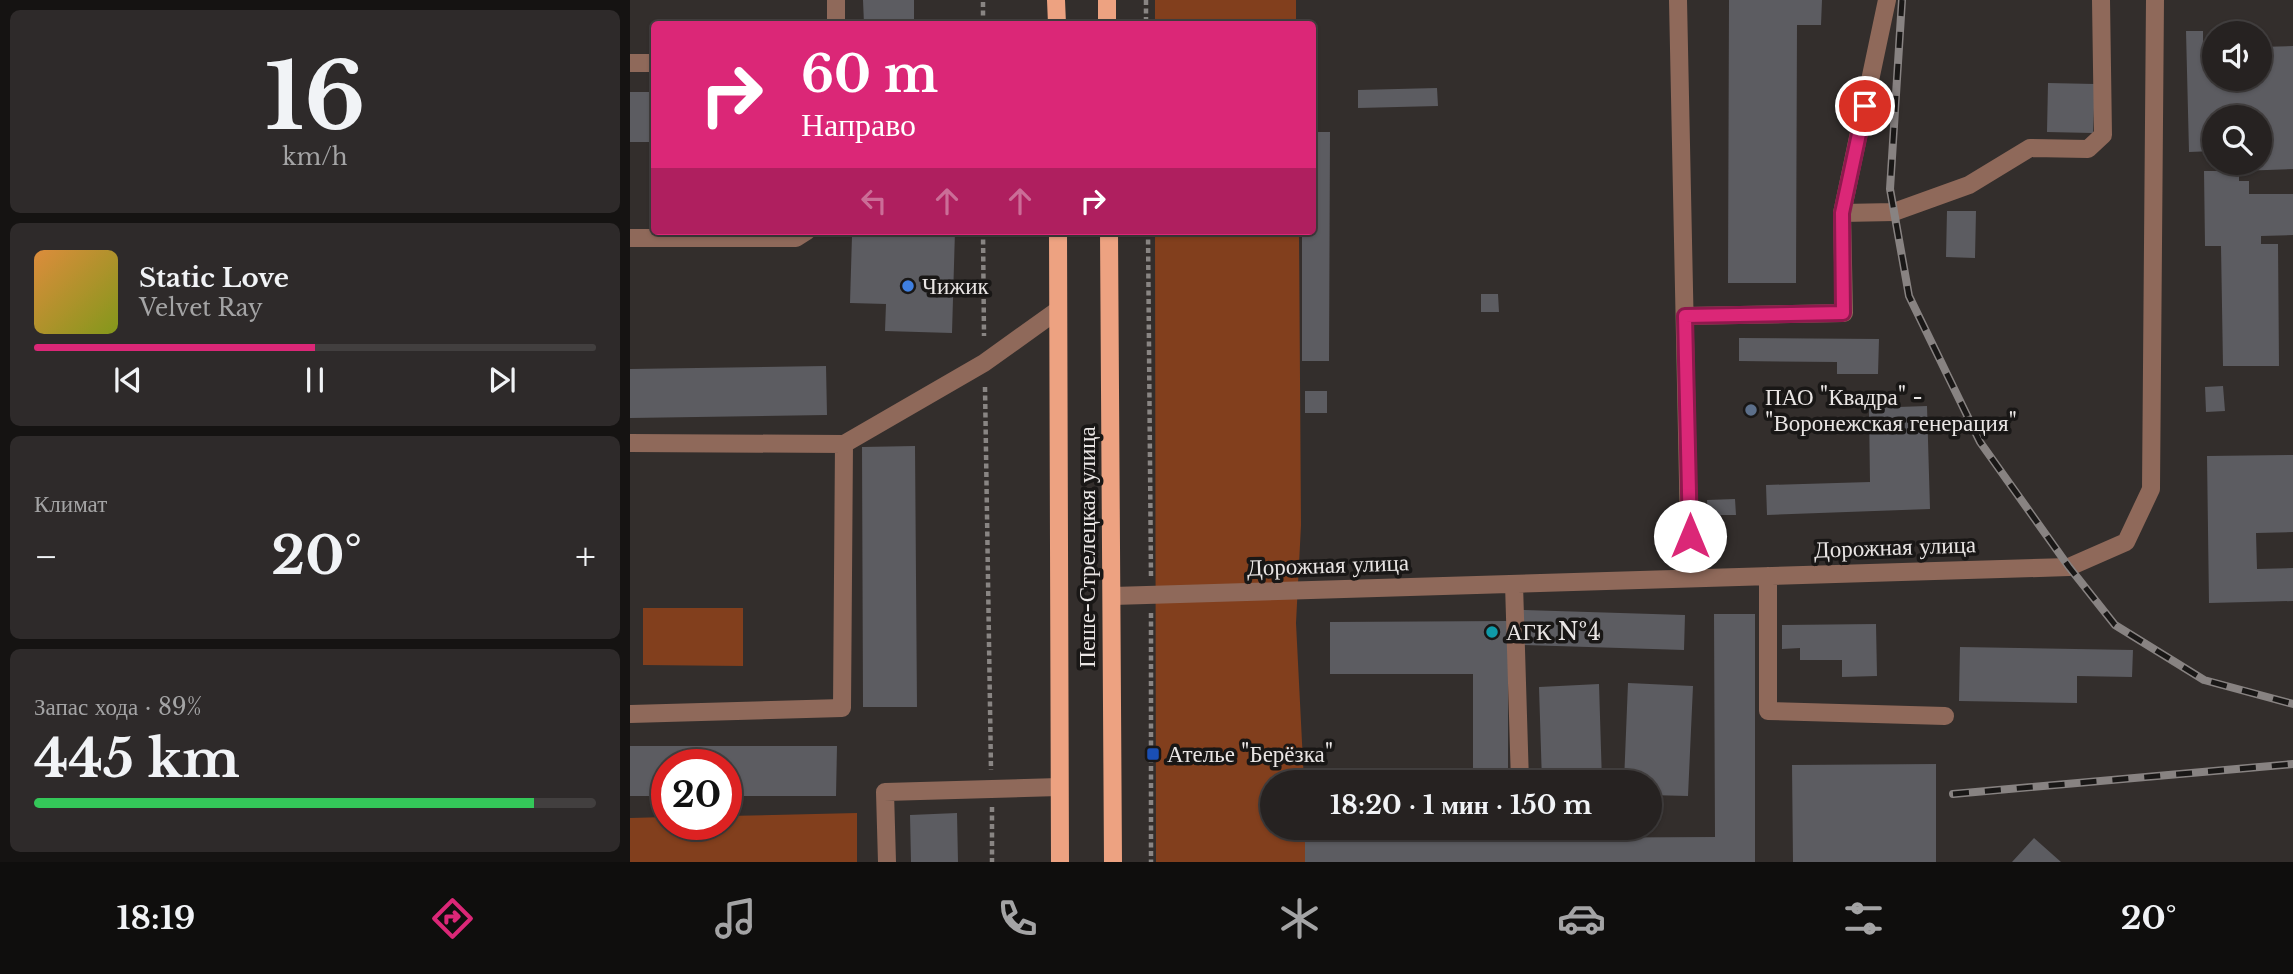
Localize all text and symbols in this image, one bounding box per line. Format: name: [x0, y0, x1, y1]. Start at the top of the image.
map controls: [2202, 21, 2272, 175]
button: sound: [2202, 21, 2272, 91]
text: 16: [264, 41, 366, 154]
text: 60 m: [801, 44, 938, 105]
icon: right: [686, 49, 777, 140]
pin: [1835, 76, 1895, 136]
icon: arrive: [1846, 87, 1884, 125]
text: Направо: [801, 105, 916, 145]
button: search: [2202, 105, 2272, 175]
text: km/h: [282, 143, 348, 171]
icon: left: [855, 182, 893, 220]
icon: ahead: [928, 182, 966, 220]
icon: ahead: [1001, 182, 1039, 220]
icon: right: [1074, 182, 1112, 220]
text: Static Love: [139, 262, 289, 294]
place label: Чижик: [922, 272, 989, 300]
marker: Чижик: [900, 278, 916, 294]
text: Velvet Ray: [139, 294, 263, 322]
icon: previous: [109, 361, 147, 399]
icon: pause: [296, 361, 334, 399]
icon: next: [483, 361, 521, 399]
place label: ПАО "Квадра" - "Воронежская генерация": [1765, 383, 2017, 437]
marker: ПАО "Квадра" - "Воронежская генерация": [1743, 402, 1759, 418]
street label: Пеше-Стрелецкая улица: [1073, 426, 1101, 668]
text: Климат: [34, 490, 107, 518]
position arrow: [1653, 499, 1727, 573]
text: 20°: [271, 524, 362, 588]
street label: Дорожная улица: [1814, 530, 1976, 564]
text: −: [34, 533, 58, 580]
text: +: [575, 533, 596, 580]
street label: Дорожная улица: [1247, 548, 1409, 582]
place label: АГК №4: [1506, 618, 1601, 646]
marker: АГК №4: [1484, 624, 1500, 640]
text: Запас хода · 89%: [34, 693, 202, 721]
text: 445 km: [34, 727, 240, 791]
place label: Ателье "Берёзка": [1167, 740, 1333, 768]
marker: Ателье "Берёзка": [1145, 746, 1161, 762]
speed limit sign: 20: [651, 749, 742, 840]
text: 18:20 · 1 мин · 150 m: [1330, 789, 1592, 821]
icon: directions: [428, 894, 477, 943]
icon: music: [711, 894, 760, 943]
icon: phone: [993, 894, 1042, 943]
icon: climate: [1275, 894, 1324, 943]
icon: car: [1557, 894, 1606, 943]
icon: filters: [1839, 894, 1888, 943]
text: 18:19: [117, 898, 195, 938]
text: 20°: [2121, 898, 2176, 938]

